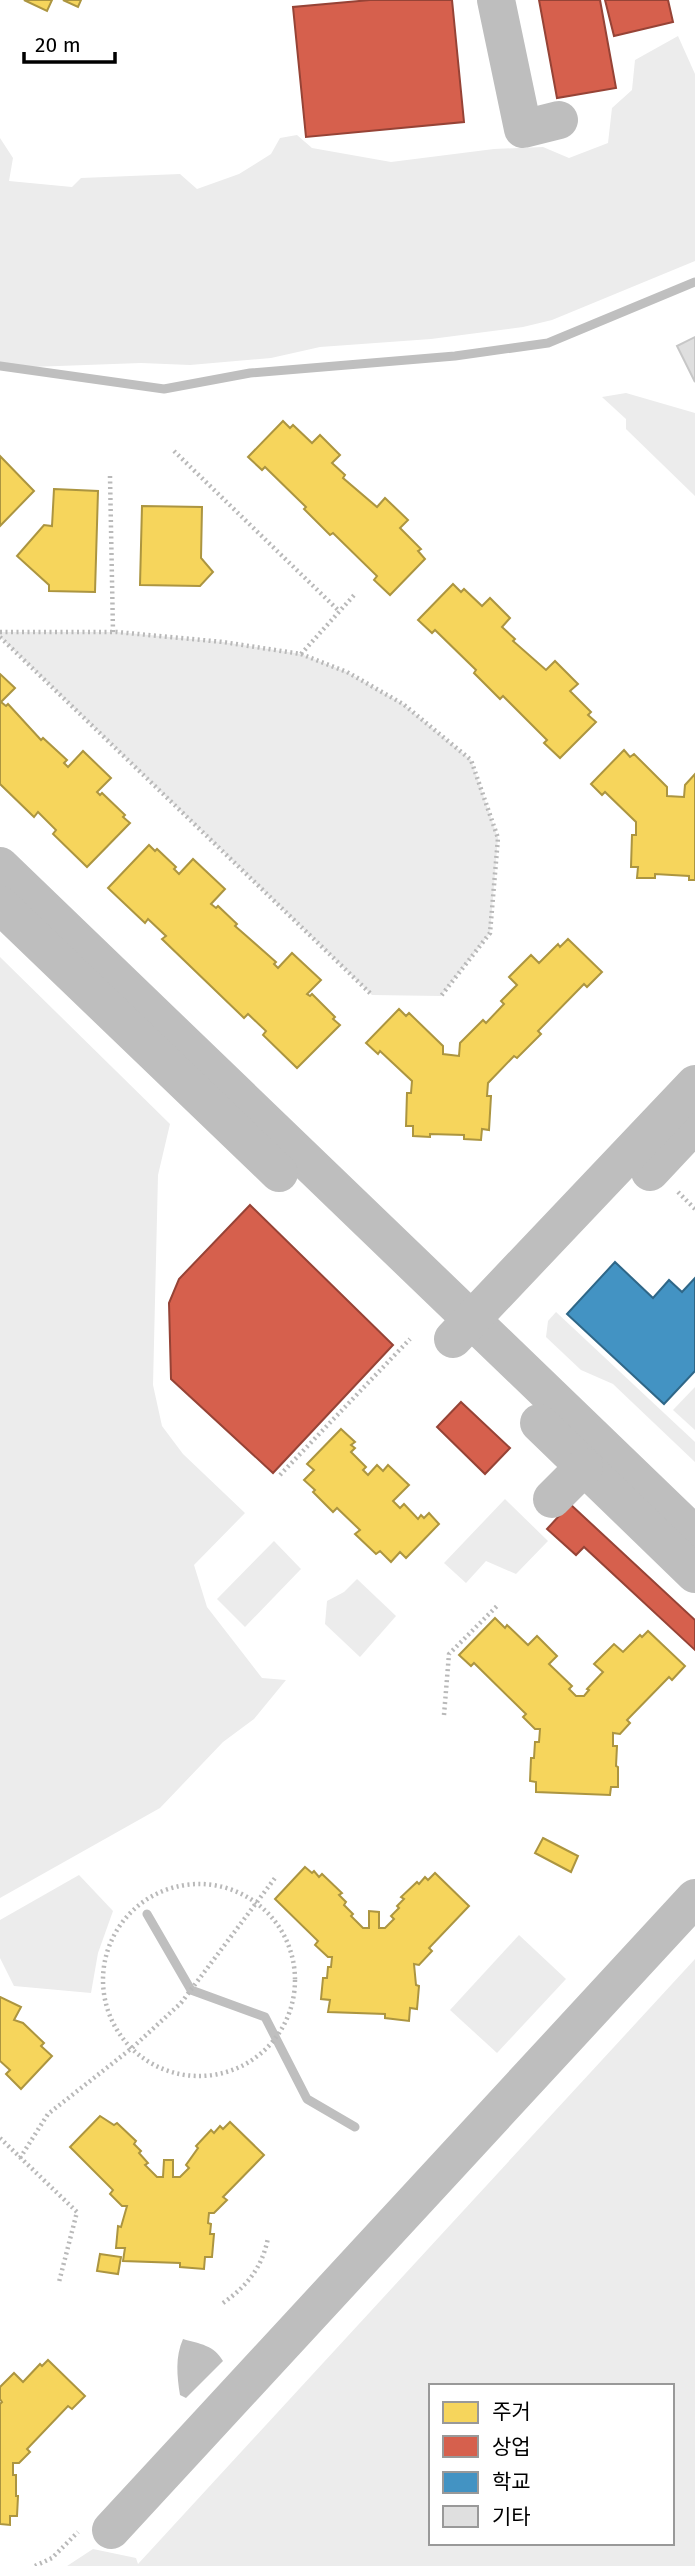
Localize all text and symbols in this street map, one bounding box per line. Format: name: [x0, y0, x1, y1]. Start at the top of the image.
scale bar: [24, 21, 116, 65]
text: 20 m: [35, 32, 81, 58]
legend: [429, 2384, 674, 2545]
text: 주거: [492, 2399, 531, 2425]
text: 상업: [492, 2434, 531, 2460]
text: 학교: [492, 2469, 531, 2495]
text: 기타: [492, 2504, 531, 2530]

